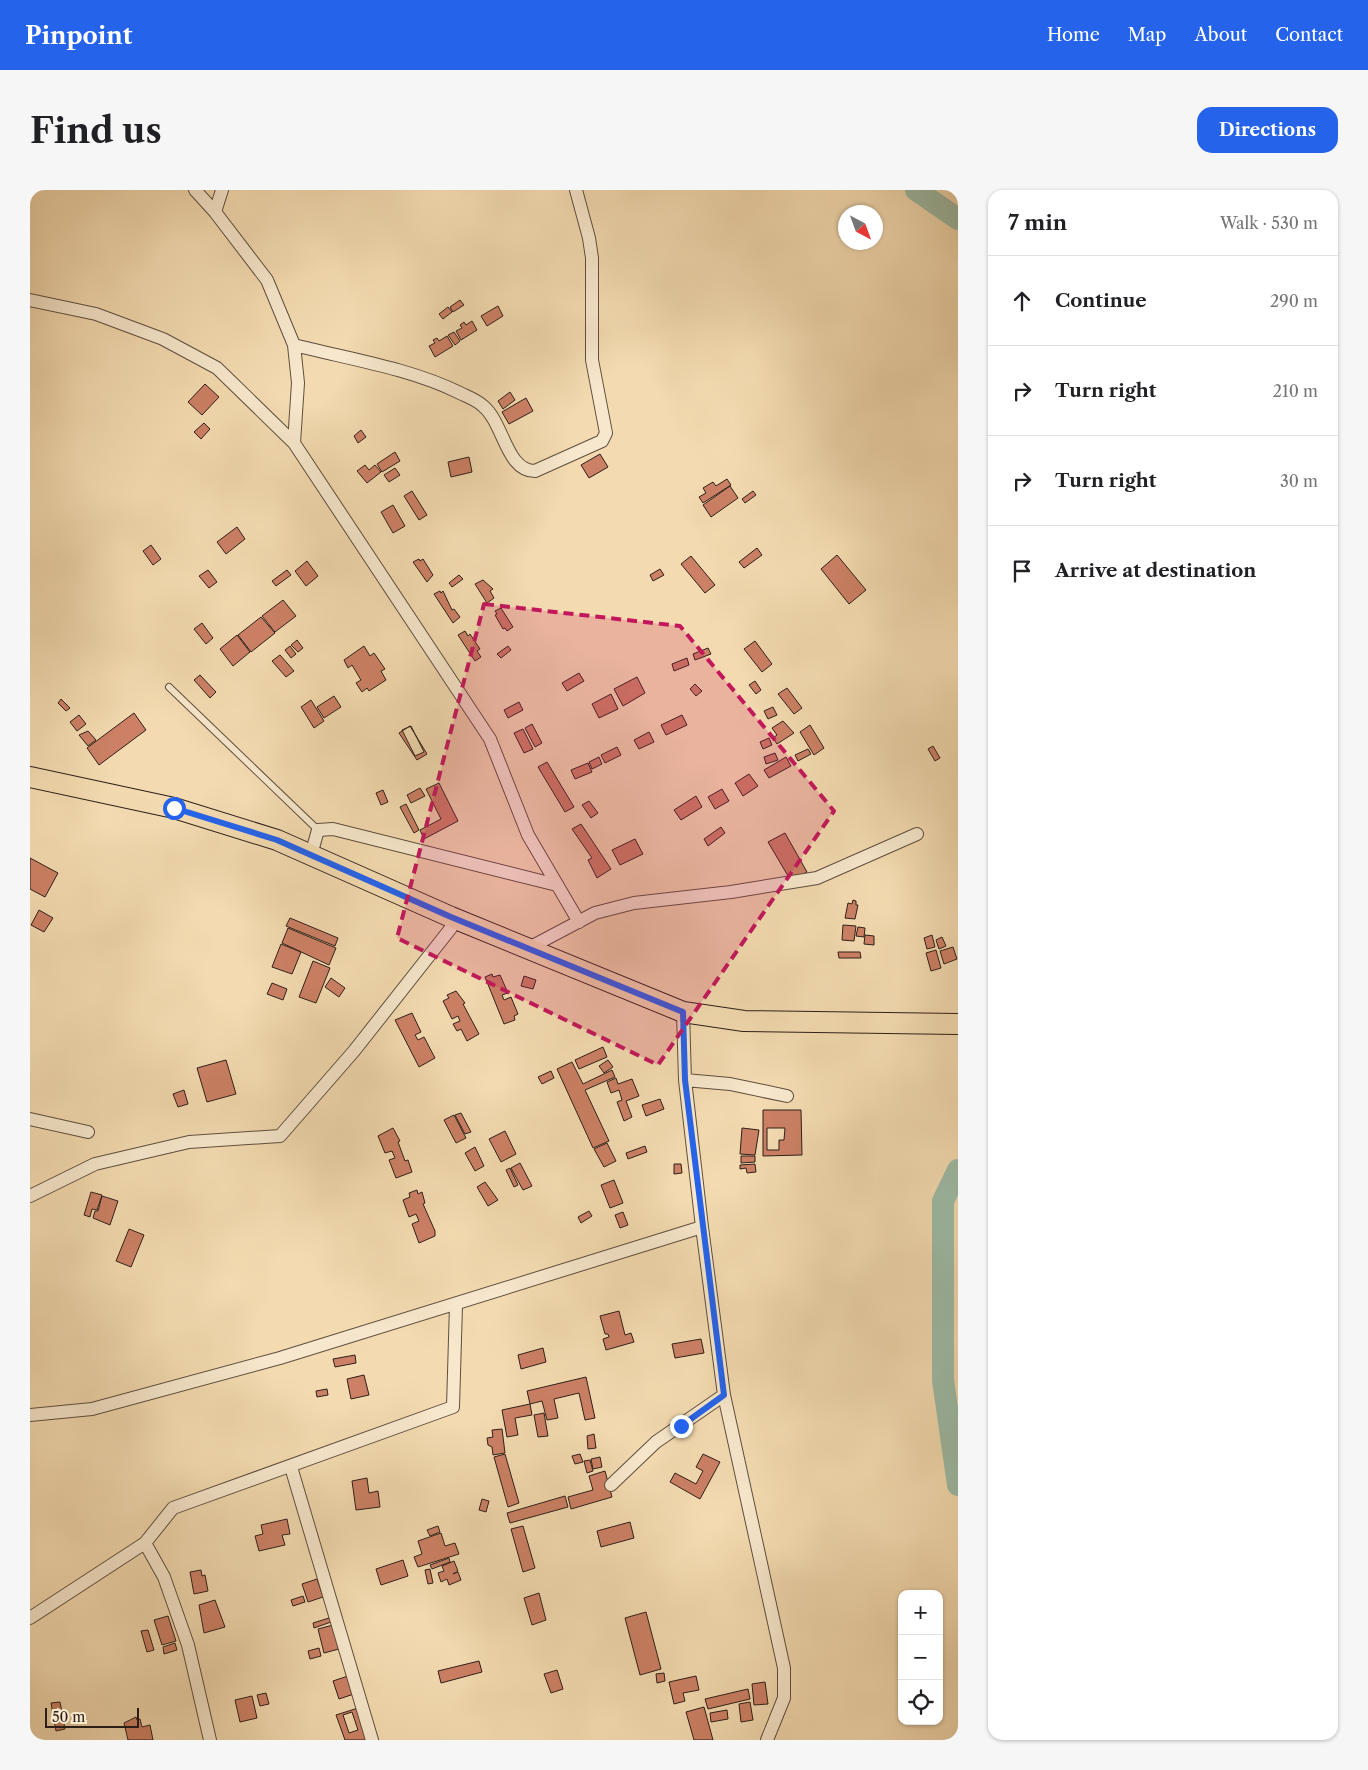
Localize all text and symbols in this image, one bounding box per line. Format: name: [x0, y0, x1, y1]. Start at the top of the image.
text: Pinpoint: [25, 21, 132, 50]
text: Home: [1047, 24, 1100, 46]
text: Map: [1128, 24, 1166, 46]
text: About: [1194, 24, 1247, 46]
text: Contact: [1275, 24, 1343, 46]
button: Directions: [1197, 107, 1338, 153]
text: Find us: [30, 109, 162, 152]
north arrow: [838, 205, 883, 250]
text: 7 min: [1008, 210, 1067, 235]
text: Walk · 530 m: [1220, 213, 1318, 233]
icon: ahead: [1008, 287, 1036, 315]
text: Continue: [1055, 289, 1147, 312]
text: 290 m: [1270, 291, 1318, 311]
icon: right: [1008, 377, 1036, 405]
text: Turn right: [1055, 379, 1156, 402]
text: 210 m: [1273, 381, 1318, 401]
icon: right: [1008, 467, 1036, 495]
text: Turn right: [1055, 469, 1156, 492]
text: 30 m: [1280, 471, 1318, 491]
icon: arrive: [1008, 557, 1036, 585]
text: Arrive at destination: [1055, 559, 1256, 582]
route start: [163, 797, 186, 820]
route end: [670, 1415, 693, 1438]
map controls: [898, 1590, 943, 1725]
button: +: [898, 1590, 943, 1635]
button: −: [898, 1635, 943, 1680]
button: locate: [898, 1680, 943, 1725]
scale bar: [45, 1705, 139, 1728]
text: 50 m: [52, 1708, 85, 1726]

